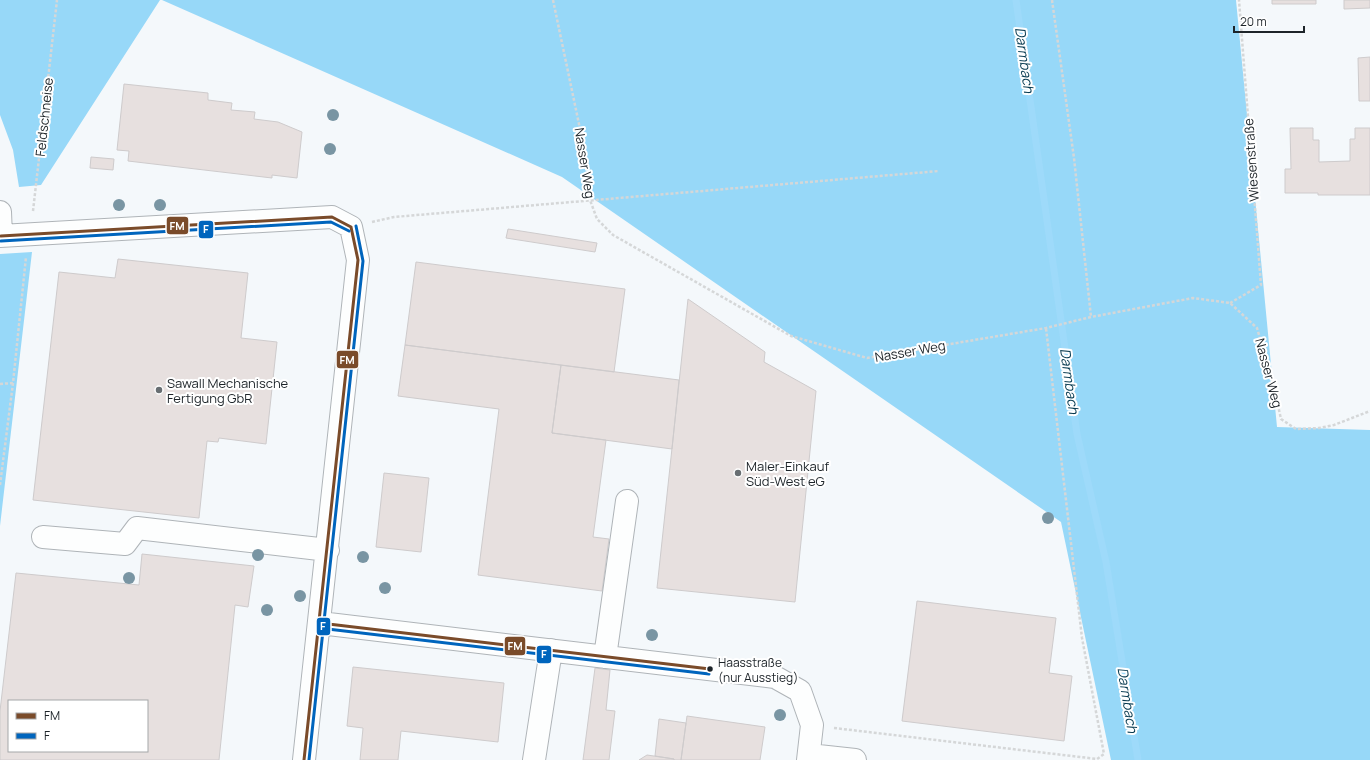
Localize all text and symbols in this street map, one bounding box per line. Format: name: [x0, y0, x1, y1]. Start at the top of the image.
scale bar: [1234, 8, 1304, 34]
text: 20 m: [1240, 13, 1267, 30]
water label: Darmbach: [1011, 26, 1039, 95]
street label: Feldschneise: [31, 76, 57, 157]
street label: Wiesenstraße: [1239, 117, 1263, 202]
street label: Nasser Weg: [571, 126, 599, 200]
line badge: FM: [166, 216, 189, 235]
text: FM: [169, 218, 185, 233]
line badge: F: [198, 220, 214, 239]
text: F: [203, 221, 209, 236]
street label: Nasser Weg: [873, 336, 947, 366]
street label: Nasser Weg: [1251, 336, 1287, 410]
water label: Darmbach: [1056, 347, 1084, 416]
line badge: FM: [336, 350, 359, 369]
text: FM: [339, 352, 355, 367]
place label: Sawall Mechanische Fertigung GbR: [167, 374, 289, 407]
marker: Sawall Mechanische Fertigung GbR: [154, 385, 164, 395]
place label: Maler-Einkauf Süd-West eG: [746, 457, 829, 490]
marker: Maler-Einkauf Süd-West eG: [733, 468, 743, 478]
line badge: F: [316, 617, 331, 636]
text: F: [320, 618, 326, 633]
line badge: FM: [504, 636, 526, 656]
text: FM: [507, 638, 523, 653]
line badge: F: [536, 645, 552, 664]
text: F: [541, 646, 547, 661]
place label: Haasstraße (nur Ausstieg): [718, 654, 798, 686]
marker: Haasstraße (nur Ausstieg): [705, 664, 715, 674]
water label: Darmbach: [1113, 666, 1143, 735]
legend: [8, 700, 148, 752]
text: FM: [44, 707, 60, 724]
text: F: [44, 727, 50, 744]

